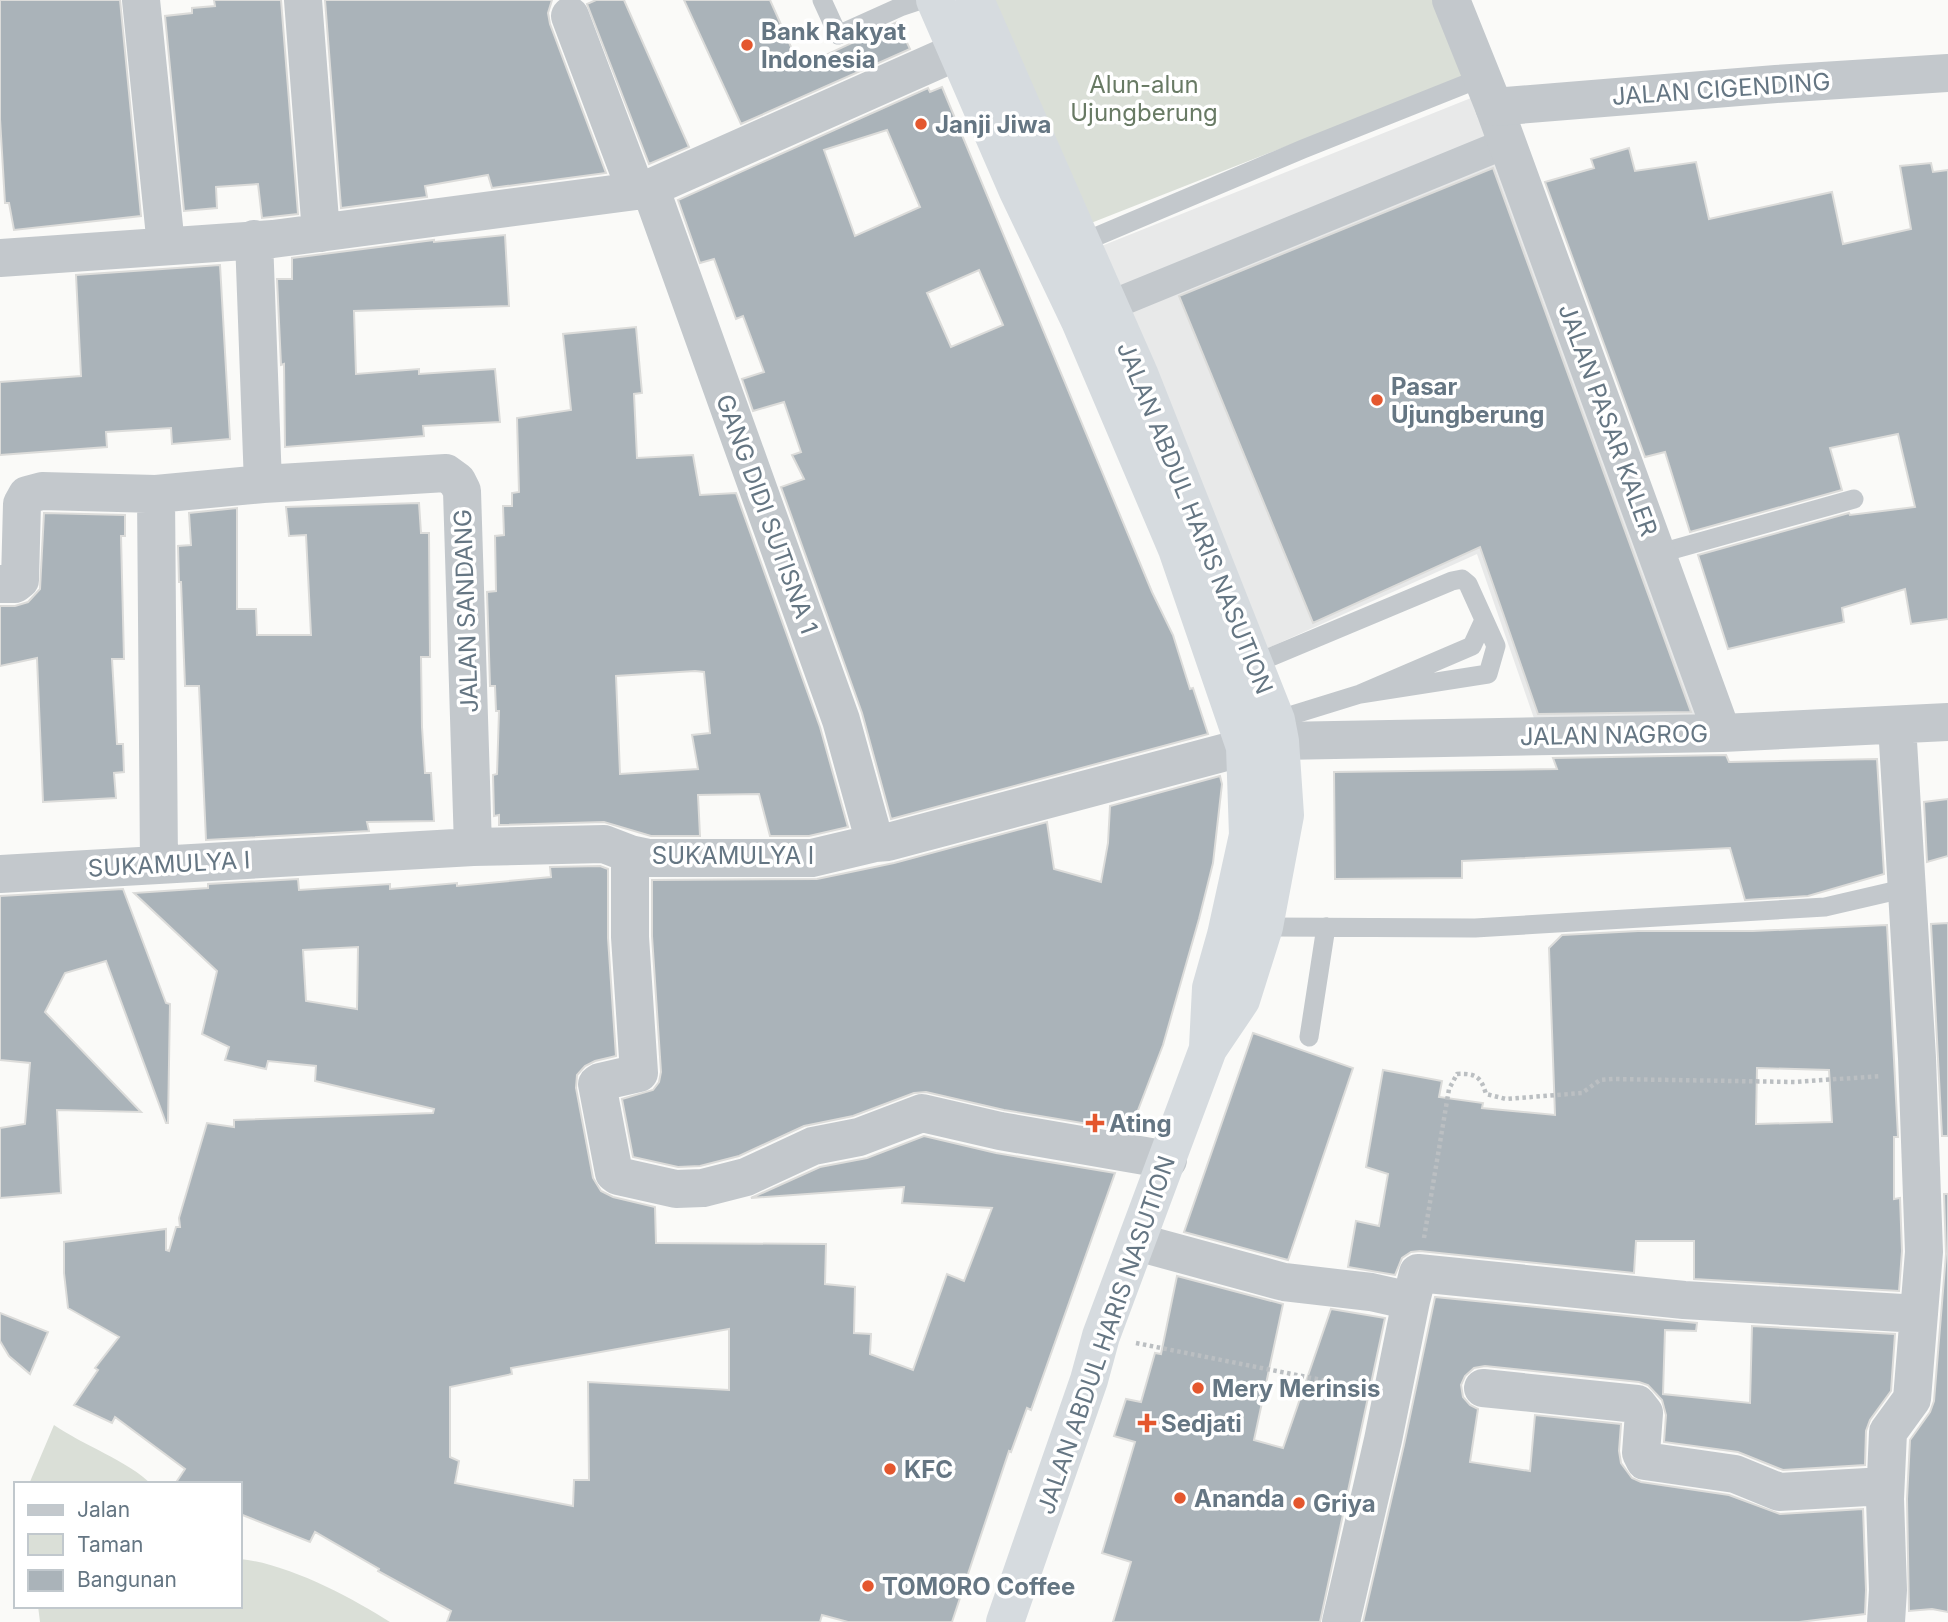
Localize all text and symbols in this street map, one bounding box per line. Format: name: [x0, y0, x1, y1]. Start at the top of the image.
place label: Bank Rakyat Indonesia: [761, 17, 906, 74]
marker: Bank Rakyat Indonesia: [739, 37, 755, 53]
street label: JALAN CIGENDING: [1611, 67, 1831, 111]
park label: Alun-alun Ujungberung: [1070, 70, 1218, 127]
place label: Janji Jiwa: [935, 110, 1051, 139]
marker: Janji Jiwa: [913, 116, 929, 132]
street label: JALAN PASAR KALER: [1552, 300, 1664, 540]
street label: JALAN ABDUL HARIS NASUTION: [1111, 338, 1279, 698]
place label: Pasar Ujungberung: [1391, 372, 1544, 429]
street label: GANG DIDI SUTISNA 1: [710, 390, 824, 638]
marker: Pasar Ujungberung: [1369, 392, 1385, 408]
street label: JALAN SANDANG: [448, 509, 484, 713]
street label: JALAN NAGROG: [1520, 719, 1708, 751]
street label: SUKAMULYA I: [652, 841, 814, 870]
street label: SUKAMULYA I: [87, 845, 251, 883]
place label: Ating: [1109, 1109, 1172, 1138]
marker: Ating: [1087, 1115, 1103, 1131]
street label: JALAN ABDUL HARIS NASUTION: [1031, 1152, 1181, 1518]
place label: Mery Merinsis: [1212, 1374, 1380, 1403]
marker: Mery Merinsis: [1190, 1380, 1206, 1396]
place label: Sedjati: [1161, 1409, 1242, 1438]
marker: Sedjati: [1139, 1415, 1155, 1431]
place label: KFC: [904, 1455, 953, 1484]
marker: KFC: [882, 1461, 898, 1477]
legend: [14, 1482, 242, 1608]
place label: Ananda: [1194, 1484, 1285, 1513]
place label: Griya: [1313, 1489, 1376, 1518]
marker: Ananda: [1172, 1490, 1188, 1506]
marker: Griya: [1291, 1495, 1307, 1511]
text: Jalan: [77, 1497, 130, 1522]
text: Taman: [77, 1532, 143, 1557]
text: Bangunan: [77, 1567, 177, 1592]
place label: TOMORO Coffee: [882, 1572, 1075, 1601]
marker: TOMORO Coffee: [860, 1578, 876, 1594]

